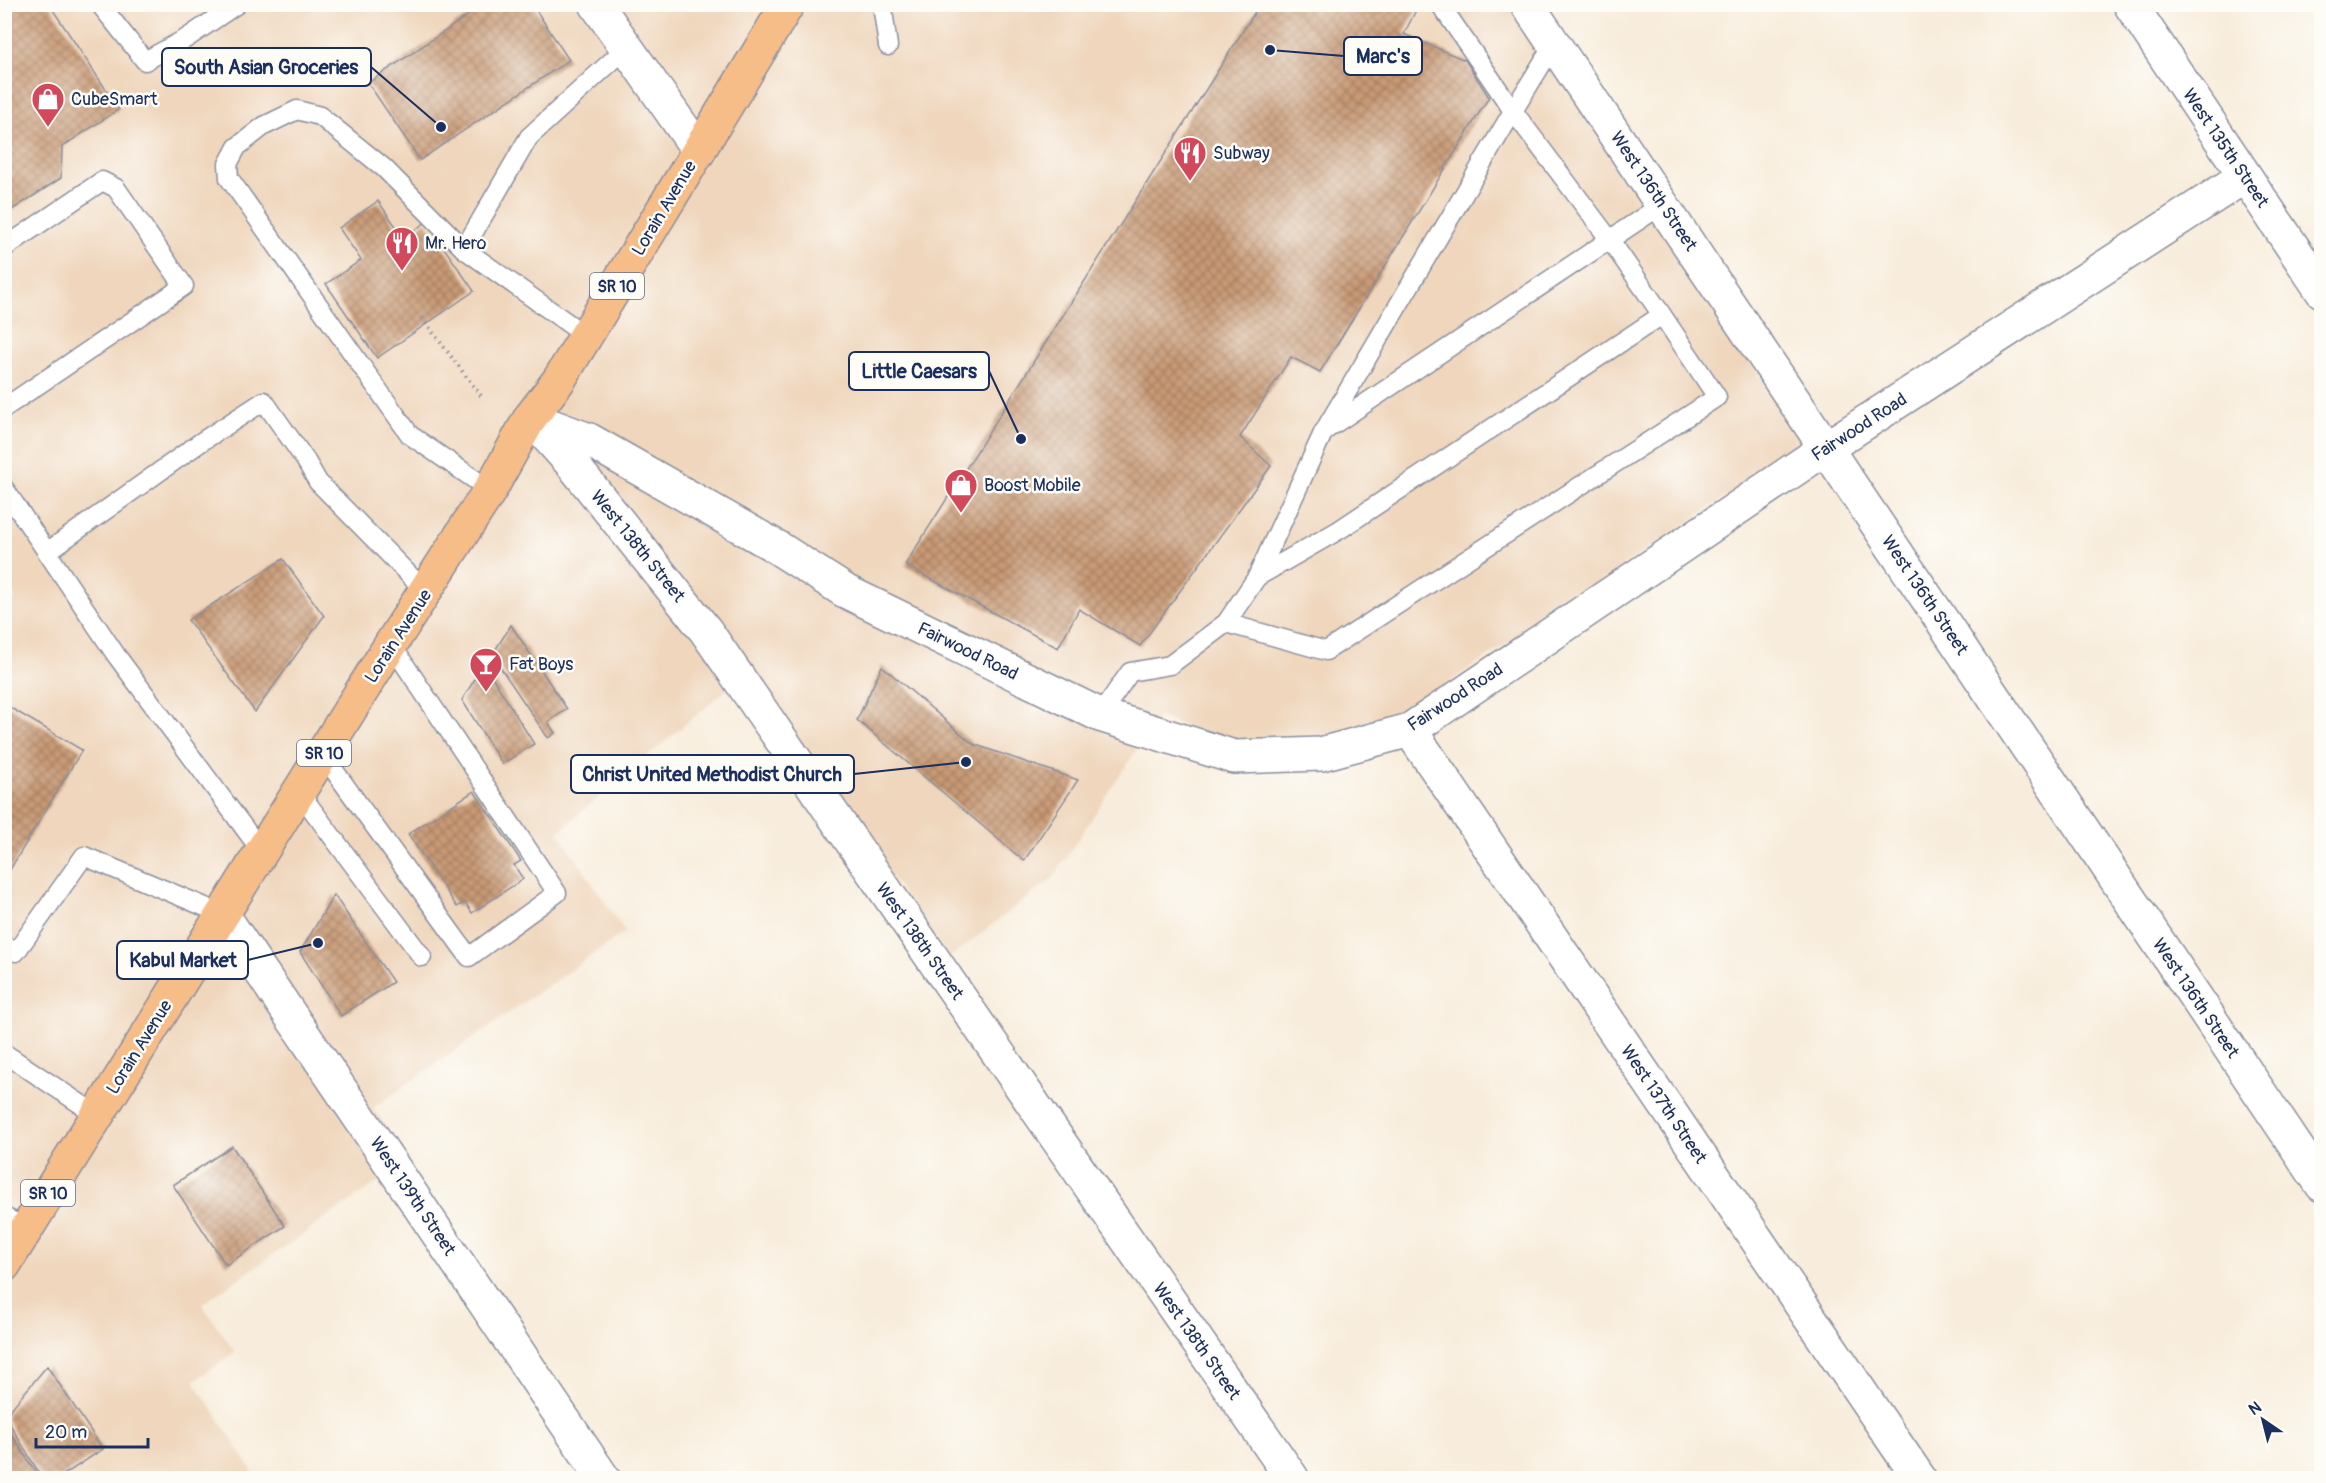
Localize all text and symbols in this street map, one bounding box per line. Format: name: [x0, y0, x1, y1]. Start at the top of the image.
callout: Marc's: [1344, 37, 1422, 75]
text: Marc's: [1356, 44, 1410, 69]
callout: South Asian Groceries: [162, 48, 371, 86]
text: South Asian Groceries: [174, 55, 358, 80]
shop icon: CubeSmart: [30, 81, 66, 128]
street label: West 135th Street: [2177, 84, 2274, 213]
place label: CubeSmart: [71, 88, 158, 111]
street label: West 136th Street: [1605, 127, 1703, 256]
restaurant icon: Subway: [1172, 135, 1208, 182]
place label: Subway: [1213, 142, 1270, 165]
street label: Lorain Avenue: [627, 156, 702, 260]
restaurant icon: Mr. Hero: [384, 225, 420, 272]
place label: Mr. Hero: [425, 232, 487, 255]
road number: SR 10: [590, 273, 644, 299]
callout: Little Caesars: [849, 352, 989, 390]
text: Little Caesars: [861, 359, 977, 384]
street label: Fairwood Road: [1807, 388, 1911, 467]
shop icon: Boost Mobile: [943, 467, 979, 514]
place label: Boost Mobile: [984, 474, 1081, 497]
street label: West 138th Street: [585, 485, 690, 608]
street label: West 136th Street: [1876, 531, 1974, 660]
street label: Lorain Avenue: [360, 585, 437, 687]
street label: Fairwood Road: [914, 617, 1022, 686]
bar icon: Fat Boys: [468, 646, 504, 693]
place label: Fat Boys: [509, 653, 573, 676]
street label: Fairwood Road: [1403, 658, 1507, 737]
road number: SR 10: [297, 740, 351, 766]
callout: Christ United Methodist Church: [571, 755, 854, 793]
text: Christ United Methodist Church: [582, 762, 842, 787]
street label: West 138th Street: [871, 878, 969, 1005]
street label: West 136th Street: [2147, 934, 2245, 1063]
callout: Kabul Market: [117, 941, 248, 979]
text: Kabul Market: [129, 948, 238, 973]
street label: Lorain Avenue: [101, 996, 178, 1099]
street label: West 137th Street: [1615, 1040, 1712, 1169]
street label: West 139th Street: [364, 1133, 461, 1261]
road number: SR 10: [21, 1180, 75, 1206]
street label: West 138th Street: [1148, 1278, 1246, 1405]
north arrow: [2233, 1390, 2293, 1450]
text: N: [2245, 1397, 2265, 1420]
scale bar: [36, 1411, 148, 1449]
text: 20 m: [45, 1421, 87, 1444]

